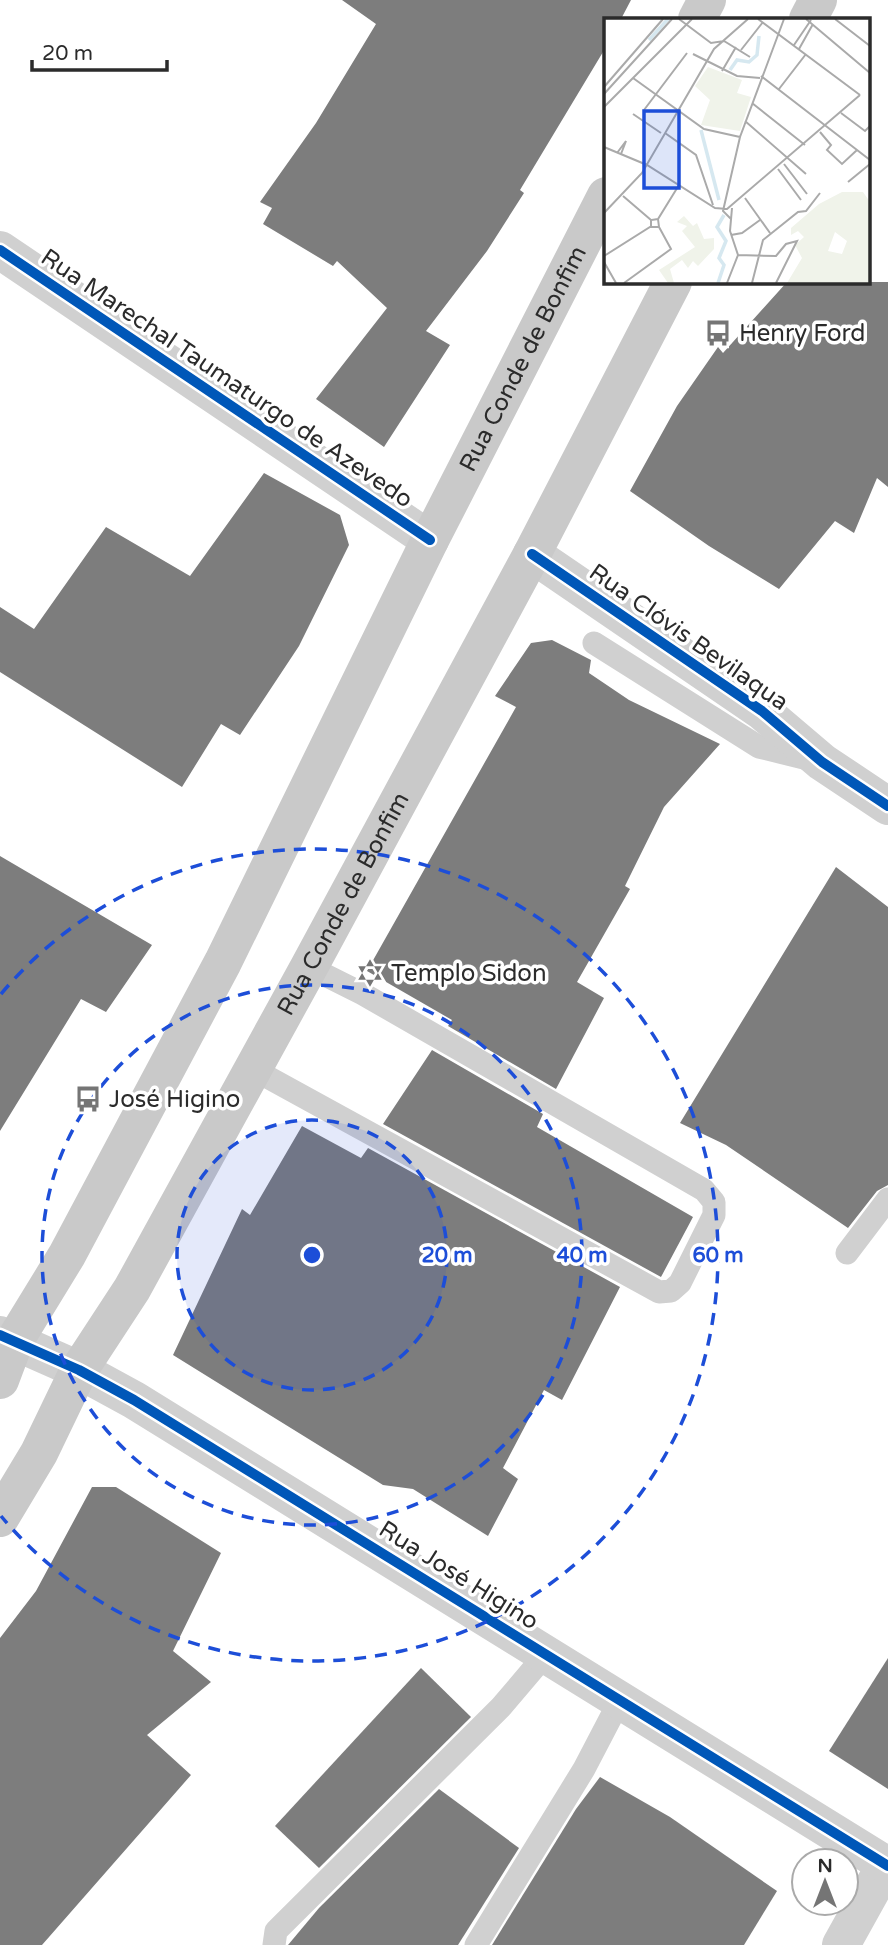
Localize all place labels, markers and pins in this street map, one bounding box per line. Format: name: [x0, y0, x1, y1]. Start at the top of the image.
bus stop icon: Henry Ford: [703, 318, 733, 348]
place label: Henry Ford: [739, 319, 866, 348]
synagogue icon: Templo Sidon: [355, 958, 385, 988]
place label: Templo Sidon: [391, 959, 547, 988]
bus stop icon: José Higino: [73, 1084, 103, 1114]
place label: José Higino: [109, 1085, 240, 1114]
centre of rings: [300, 1243, 324, 1267]

